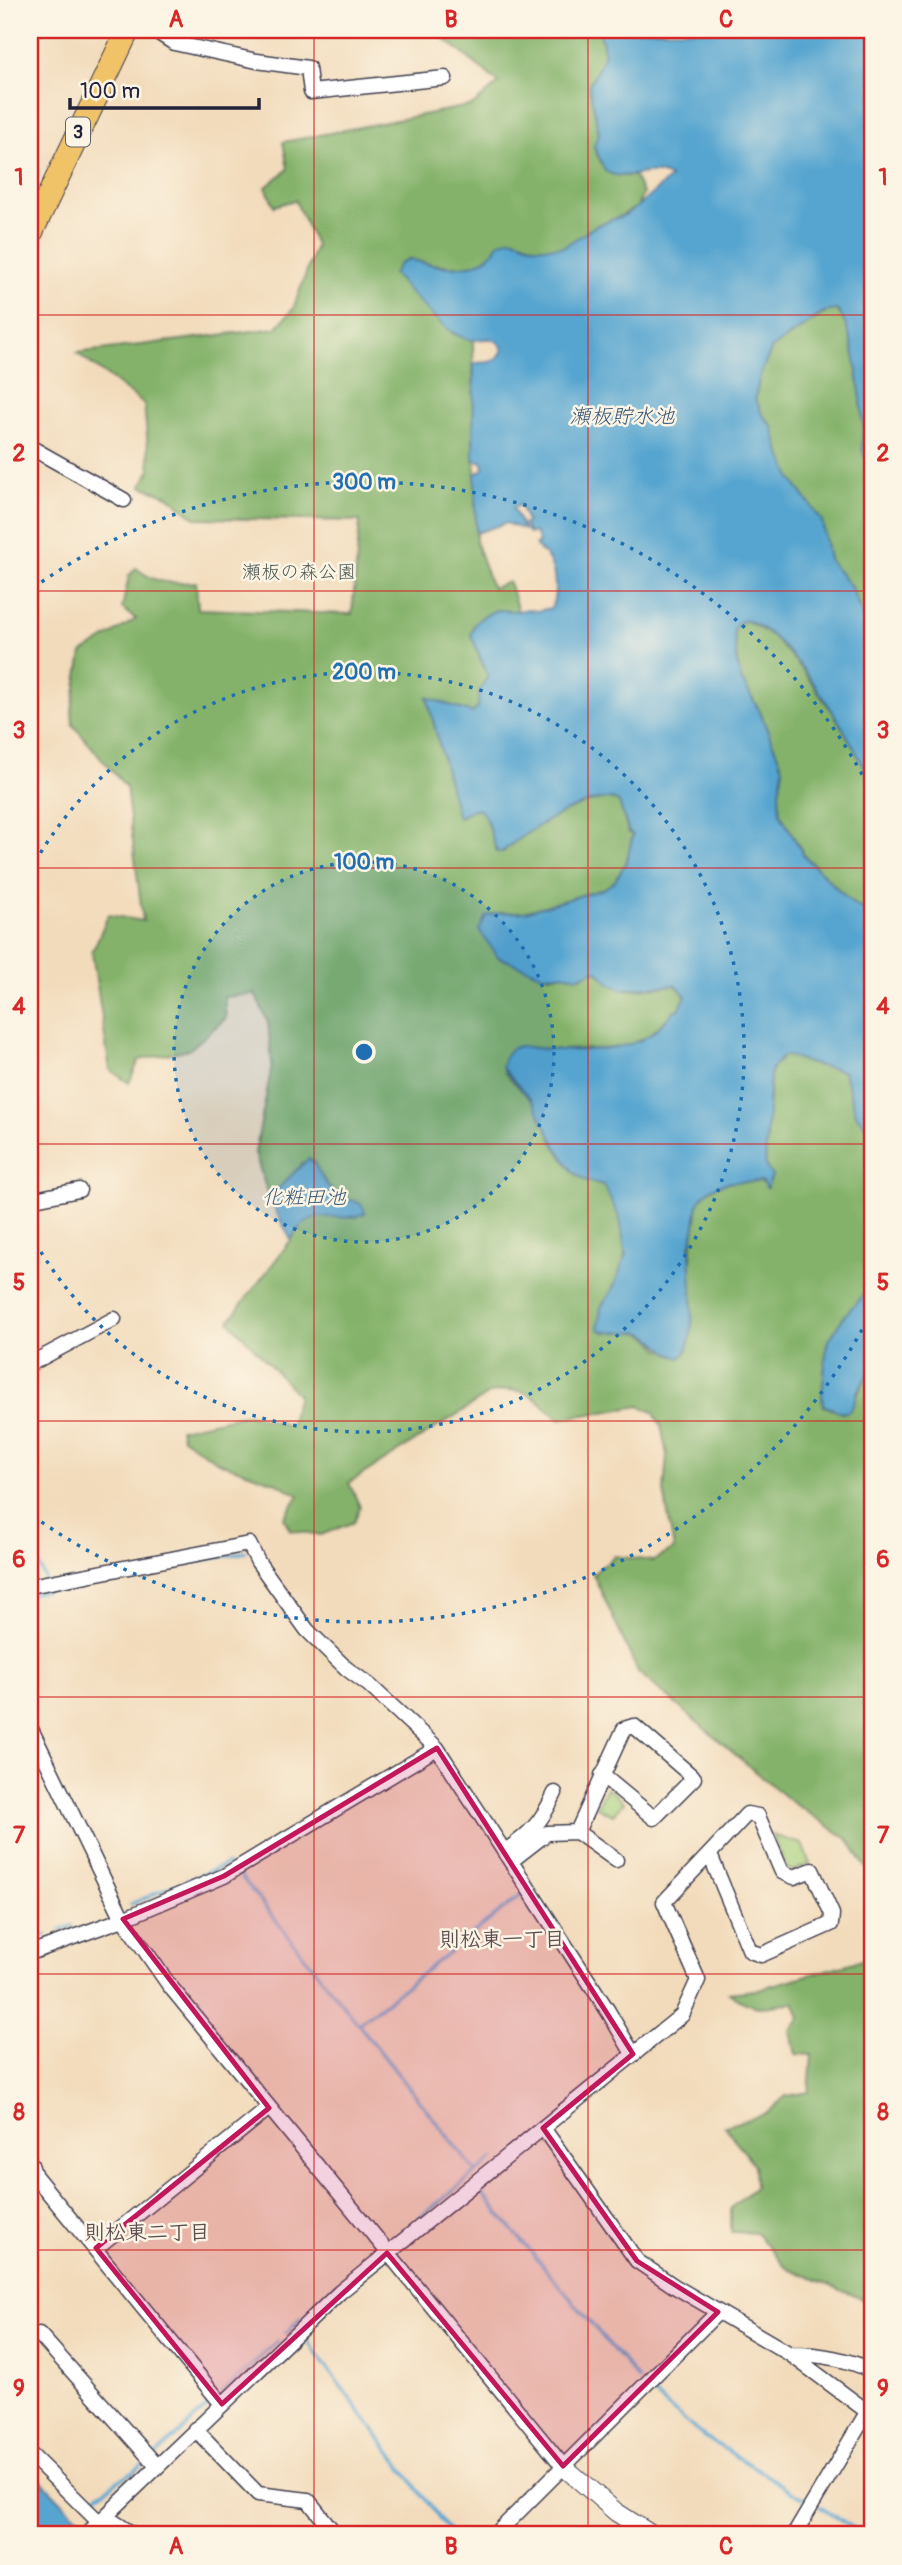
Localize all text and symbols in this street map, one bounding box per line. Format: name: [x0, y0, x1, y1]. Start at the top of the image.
text: A: [169, 5, 184, 34]
text: B: [444, 5, 458, 34]
text: C: [719, 5, 733, 34]
scale bar: [70, 66, 259, 110]
text: 100 m: [80, 78, 140, 105]
road number: 3: [66, 118, 90, 146]
text: 1: [15, 163, 24, 192]
text: 1: [879, 163, 888, 192]
water label: 瀬板貯水池: [570, 403, 675, 430]
text: 2: [13, 439, 26, 468]
text: 2: [877, 439, 890, 468]
text: 300 m: [332, 469, 396, 496]
park label: 瀬板の森公園: [242, 560, 356, 584]
text: 200 m: [332, 659, 396, 686]
text: 3: [13, 716, 25, 745]
text: 3: [877, 716, 889, 745]
text: 100 m: [334, 849, 394, 876]
text: 4: [12, 992, 26, 1021]
text: 4: [876, 992, 890, 1021]
centre of rings: [352, 1040, 376, 1064]
water label: 化粧田池: [262, 1184, 347, 1211]
text: 5: [13, 1268, 25, 1297]
text: 5: [877, 1268, 889, 1297]
text: 6: [12, 1545, 26, 1574]
text: 6: [876, 1545, 890, 1574]
text: 7: [13, 1821, 26, 1850]
text: 7: [877, 1821, 890, 1850]
district label: 則松東一丁目: [439, 1926, 565, 1953]
text: 8: [13, 2098, 25, 2127]
text: 8: [877, 2098, 889, 2127]
district label: 則松東二丁目: [84, 2219, 210, 2246]
text: 9: [13, 2374, 25, 2403]
text: 9: [877, 2374, 889, 2403]
text: A: [169, 2532, 184, 2561]
text: B: [444, 2532, 458, 2561]
text: C: [719, 2532, 733, 2561]

